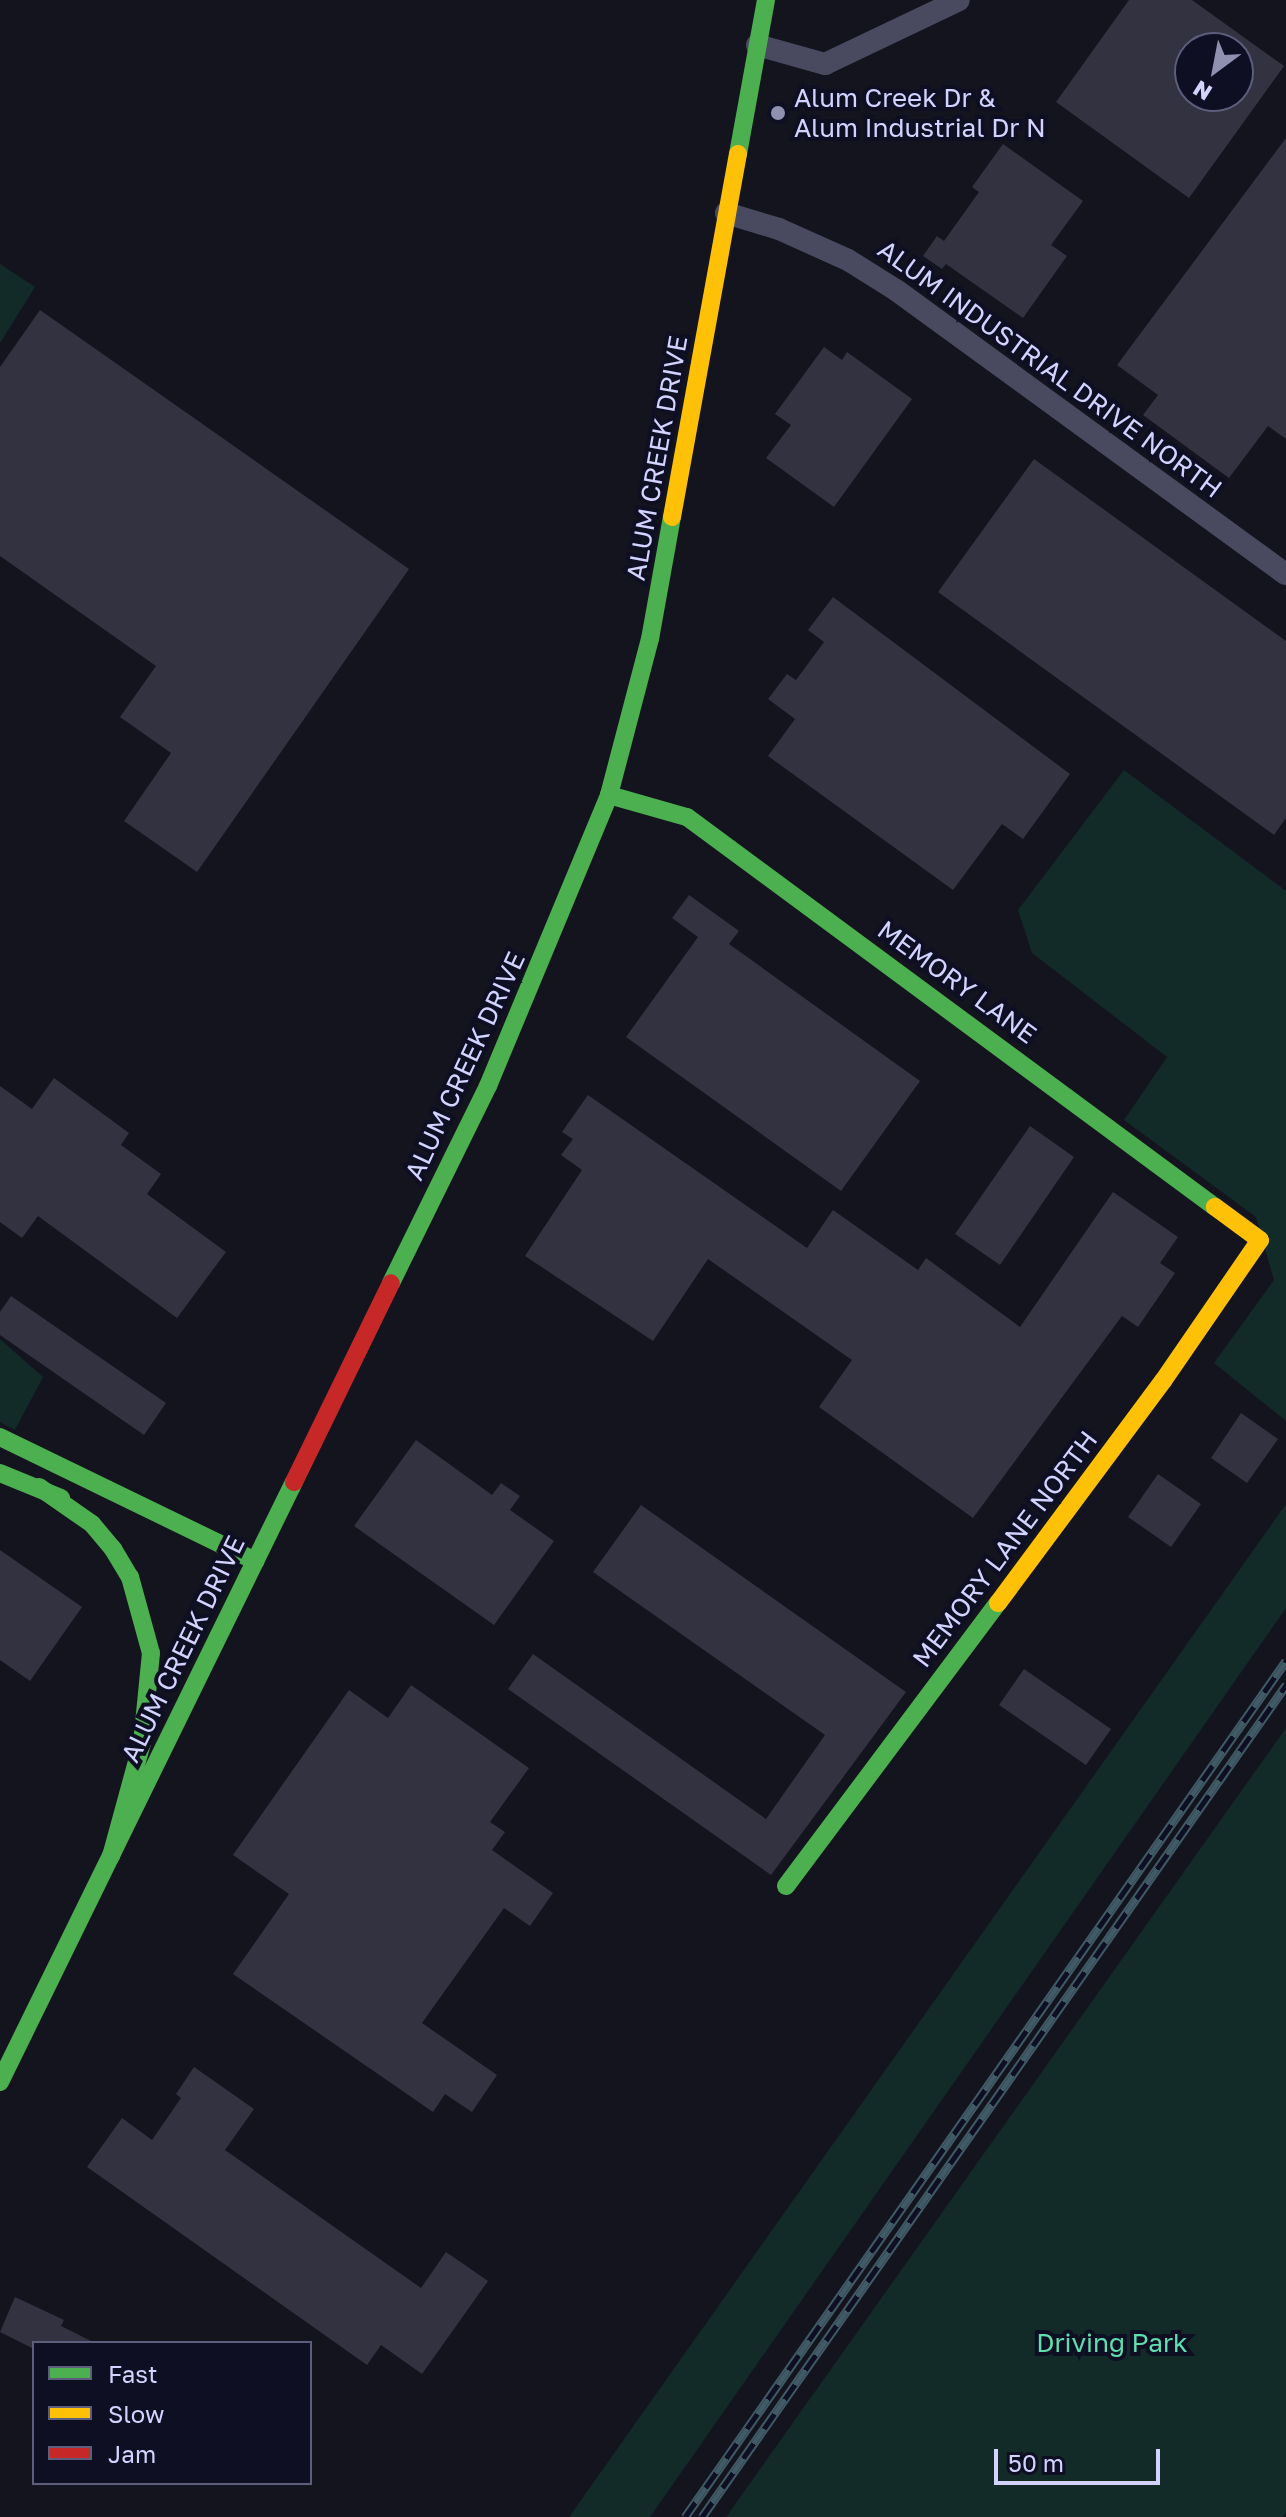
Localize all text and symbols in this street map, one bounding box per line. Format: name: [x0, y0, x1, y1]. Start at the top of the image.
north arrow: [1174, 32, 1254, 112]
text: N: [1188, 75, 1216, 107]
place label: Alum Creek Dr & Alum Industrial Dr N: [794, 82, 1046, 144]
marker: Alum Creek Dr & Alum Industrial Dr N: [769, 104, 787, 122]
street label: ALUM INDUSTRIAL DRIVE NORTH: [872, 234, 1228, 504]
street label: ALUM CREEK DRIVE: [620, 333, 694, 583]
street label: MEMORY LANE: [872, 914, 1042, 1050]
street label: ALUM CREEK DRIVE: [398, 947, 532, 1185]
street label: MEMORY LANE NORTH: [906, 1425, 1104, 1673]
street label: ALUM CREEK DRIVE: [115, 1531, 251, 1767]
park label: Driving Park: [1036, 2327, 1188, 2359]
legend: [32, 2341, 312, 2485]
text: Fast: [108, 2359, 158, 2388]
text: Slow: [108, 2399, 164, 2428]
scale bar: [998, 2433, 1164, 2483]
text: Jam: [108, 2439, 156, 2468]
text: 50 m: [1008, 2448, 1064, 2477]

